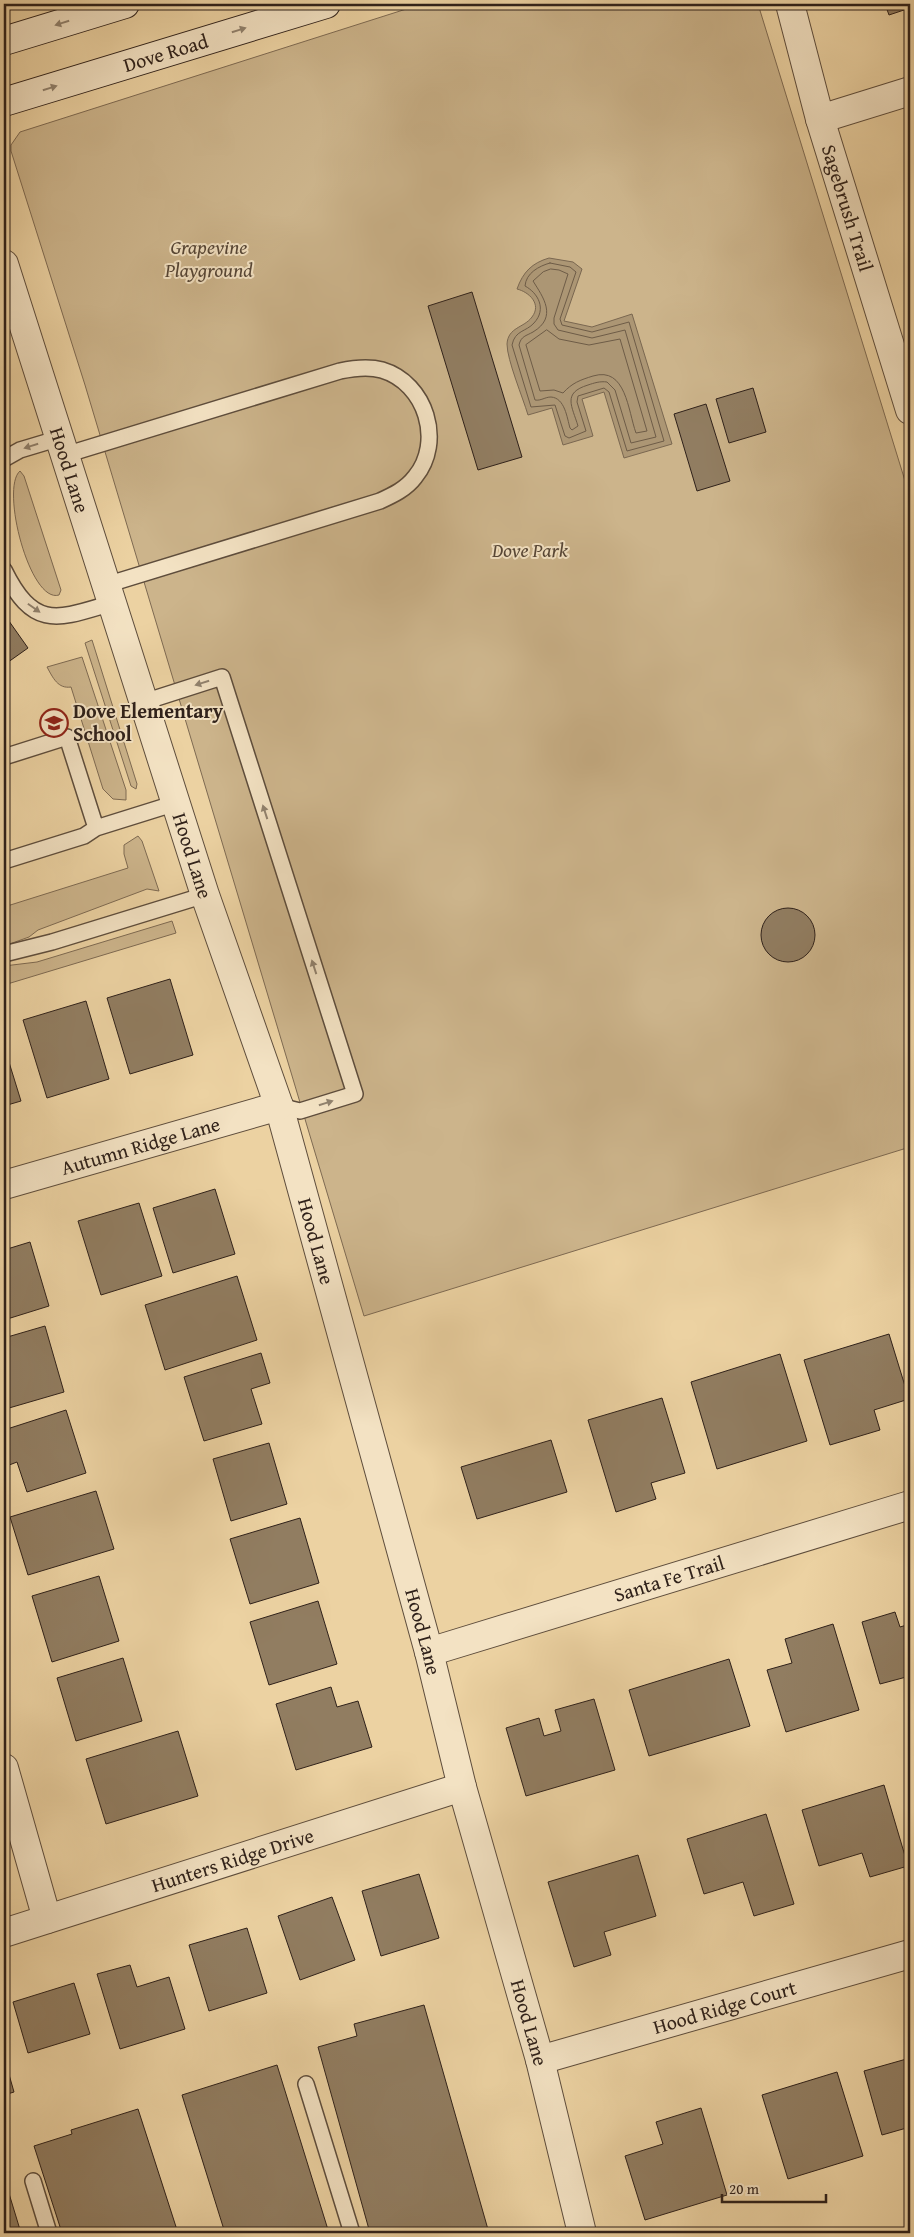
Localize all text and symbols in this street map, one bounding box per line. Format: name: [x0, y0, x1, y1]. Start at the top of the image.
one-way arrow: [54, 20, 69, 28]
street label: Dove Road: [120, 26, 212, 79]
one-way arrow: [232, 26, 247, 34]
one-way arrow: [43, 84, 58, 92]
street label: Sagebrush Trail: [815, 141, 881, 275]
park label: Grapevine Playground: [164, 232, 253, 284]
street label: Hood Lane: [43, 423, 97, 516]
one-way arrow: [23, 443, 38, 451]
park label: Dove Park: [491, 535, 569, 564]
one-way arrow: [27, 603, 41, 613]
one-way arrow: [194, 680, 209, 688]
place label: Dove Elementary School: [73, 696, 224, 748]
school or university icon: Dove Elementary School: [39, 708, 69, 738]
one-way arrow: [260, 805, 268, 820]
street label: Hood Lane: [166, 809, 220, 902]
one-way arrow: [310, 959, 318, 974]
one-way arrow: [319, 1098, 334, 1106]
street label: Autumn Ridge Lane: [57, 1109, 223, 1182]
street label: Hood Lane: [291, 1194, 342, 1288]
street label: Santa Fe Trail: [610, 1548, 728, 1609]
street label: Hood Lane: [398, 1585, 449, 1678]
street label: Hunters Ridge Drive: [148, 1820, 317, 1899]
street label: Hood Ridge Court: [649, 1972, 799, 2041]
street label: Hood Lane: [504, 1976, 556, 2069]
scale bar: [722, 2172, 825, 2204]
text: 20 m: [729, 2178, 760, 2199]

